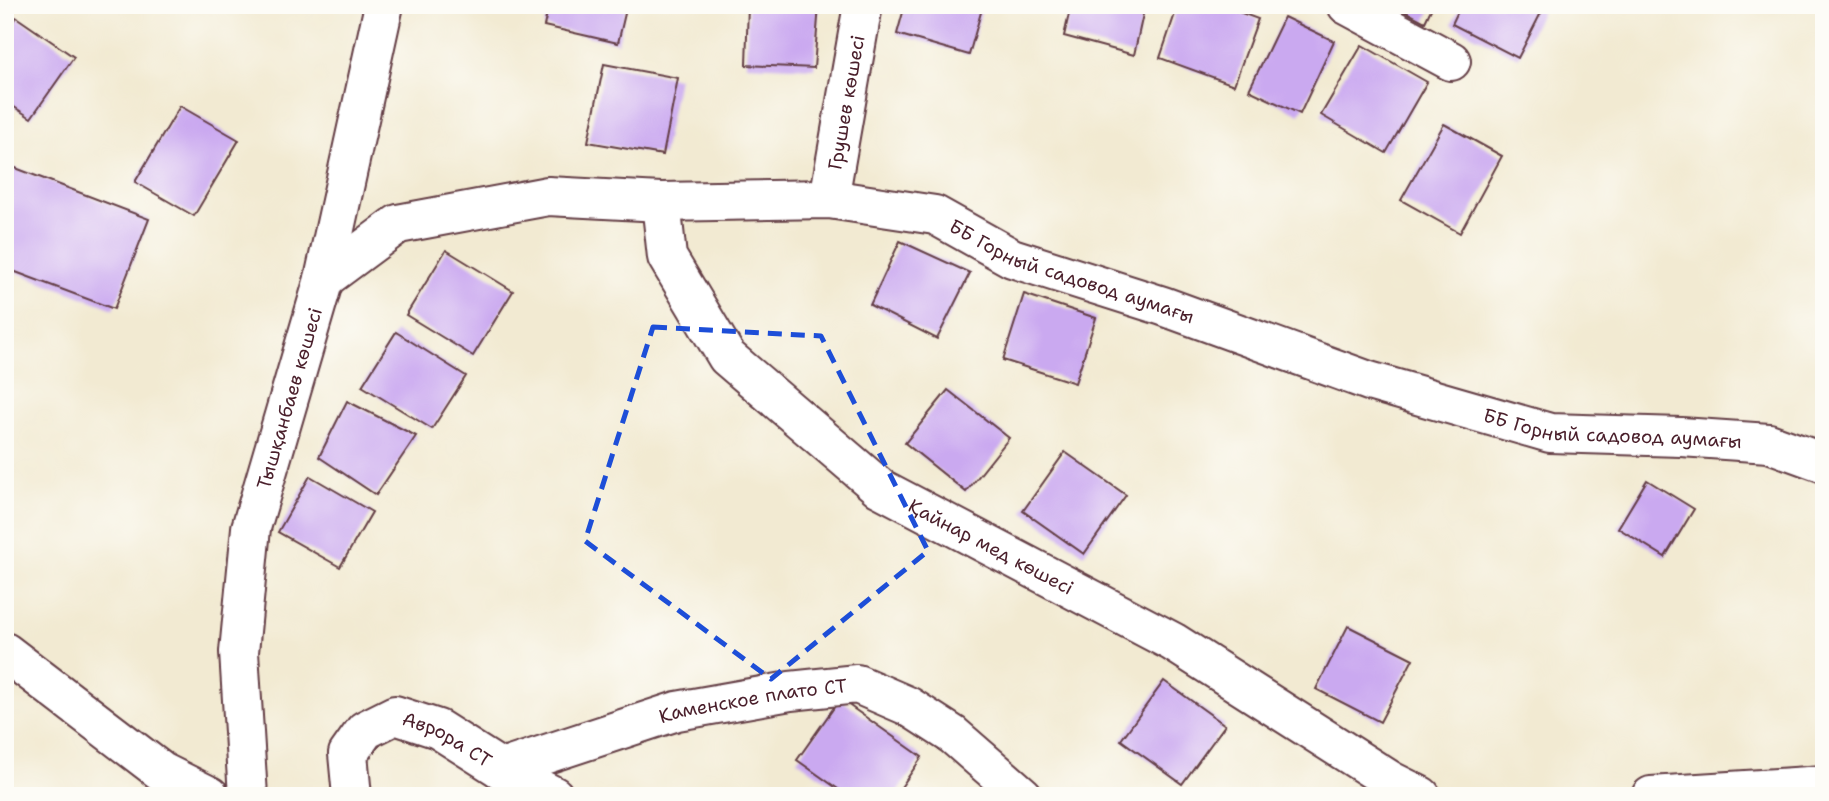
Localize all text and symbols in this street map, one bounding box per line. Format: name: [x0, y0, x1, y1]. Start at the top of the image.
street label: Грушев көшесі: [822, 33, 870, 172]
street label: ББ Горный садовод аумағы: [945, 213, 1198, 329]
street label: Тышқанбаев көшесі: [251, 305, 328, 492]
street label: ББ Горный садовод аумағы: [1480, 402, 1743, 454]
street label: Қайнар мед көшесі: [904, 493, 1078, 601]
street label: Каменское плато СТ: [656, 673, 848, 729]
street label: Аврора СТ: [399, 706, 497, 773]

